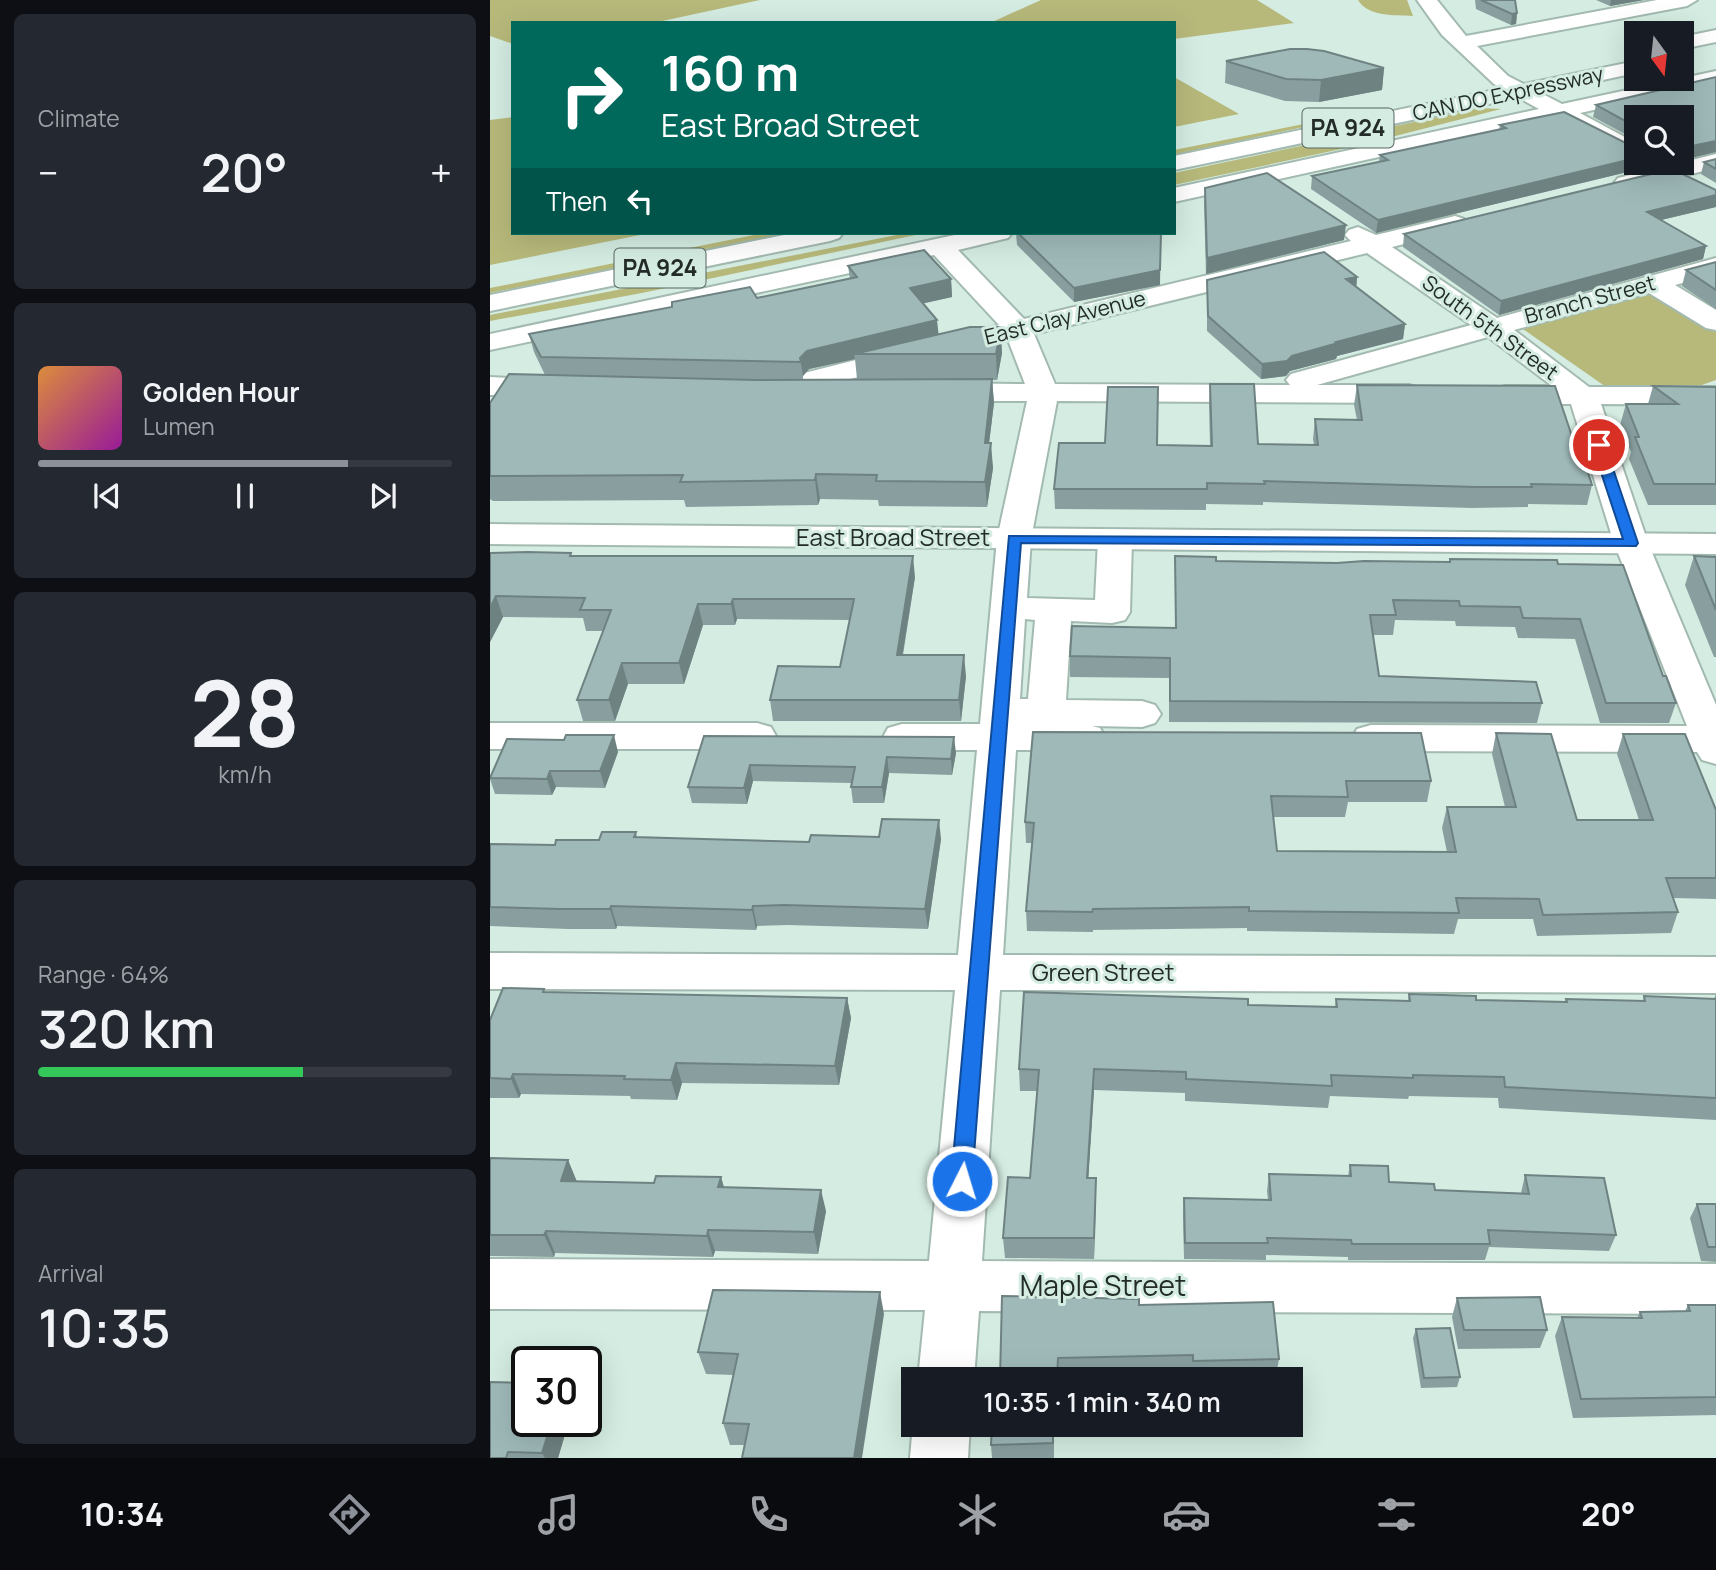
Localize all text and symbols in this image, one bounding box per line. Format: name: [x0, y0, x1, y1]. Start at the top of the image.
north arrow: [1624, 21, 1694, 91]
map controls: [1624, 21, 1694, 175]
text: 160 m: [661, 39, 799, 106]
icon: right: [546, 49, 637, 140]
street label: CAN DO Expressway: [1410, 59, 1606, 127]
text: Climate: [38, 102, 120, 134]
text: East Broad Street: [661, 103, 920, 147]
button: search: [1624, 105, 1694, 175]
road number: PA 924: [1302, 108, 1393, 148]
text: 20°: [201, 137, 288, 208]
text: −: [38, 146, 59, 198]
text: +: [430, 146, 452, 198]
icon: left: [621, 182, 659, 220]
text: Then: [546, 183, 607, 219]
road number: PA 924: [614, 248, 706, 288]
street label: South 5th Street: [1417, 268, 1564, 386]
street label: Branch Street: [1521, 268, 1658, 330]
street label: East Clay Avenue: [981, 283, 1148, 351]
text: Golden Hour: [143, 374, 300, 410]
text: Lumen: [143, 410, 215, 442]
pin: [1569, 415, 1629, 475]
icon: arrive: [1580, 426, 1618, 464]
icon: previous: [88, 477, 126, 515]
icon: pause: [226, 477, 264, 515]
icon: next: [364, 477, 402, 515]
street label: East Broad Street: [796, 520, 990, 553]
text: 28: [190, 650, 300, 774]
text: km/h: [218, 758, 272, 790]
street label: Green Street: [1032, 955, 1174, 988]
text: Range · 64%: [38, 958, 169, 990]
text: 320 km: [38, 993, 215, 1064]
position arrow: [925, 1144, 999, 1218]
text: Arrival: [38, 1257, 104, 1289]
street label: Maple Street: [1020, 1266, 1186, 1304]
text: 10:35: [38, 1292, 170, 1363]
speed limit sign: 30: [511, 1346, 602, 1437]
text: 10:35 · 1 min · 340 m: [983, 1384, 1221, 1420]
icon: directions: [325, 1490, 374, 1539]
icon: music: [534, 1490, 583, 1539]
icon: phone: [744, 1490, 793, 1539]
icon: climate: [953, 1490, 1002, 1539]
icon: car: [1162, 1490, 1211, 1539]
icon: filters: [1372, 1490, 1421, 1539]
text: 10:34: [80, 1492, 164, 1536]
text: 20°: [1581, 1492, 1636, 1536]

